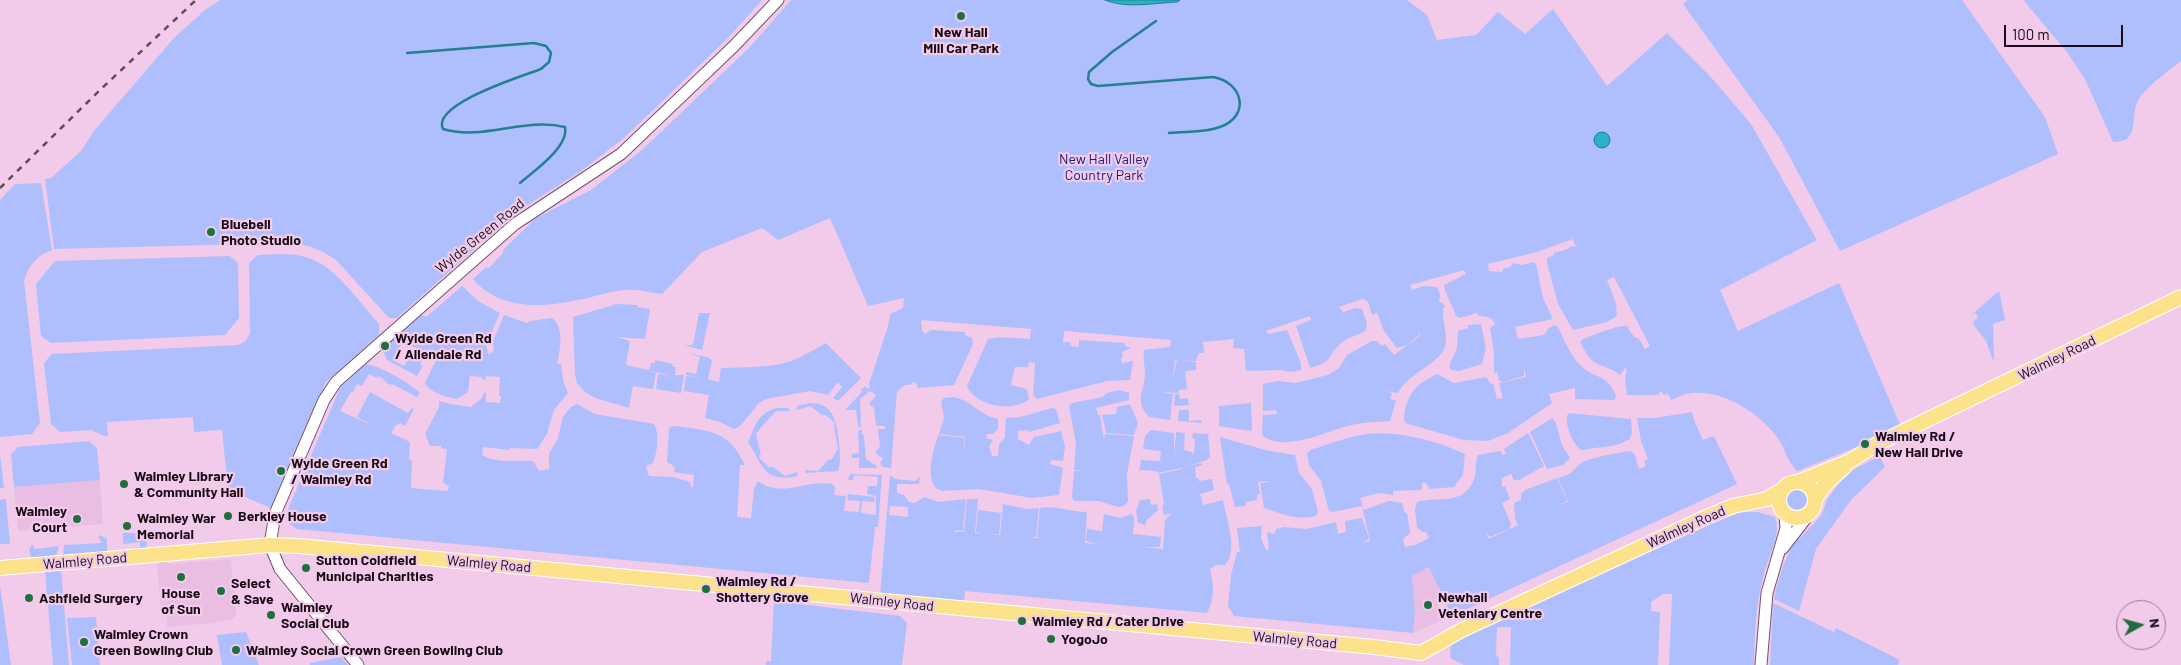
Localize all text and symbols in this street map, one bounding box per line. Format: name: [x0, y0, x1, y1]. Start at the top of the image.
marker: New Hall Mill Car Park: [955, 10, 967, 22]
scale bar: [2006, 15, 2125, 47]
place label: New Hall Mill Car Park: [923, 24, 999, 56]
text: 100 m: [2012, 25, 2050, 43]
park label: New Hall Valley Country Park: [1059, 151, 1149, 184]
street label: Wylde Green Road: [432, 195, 528, 277]
place label: Bluebell Photo Studio: [221, 216, 301, 248]
marker: Bluebell Photo Studio: [205, 226, 217, 238]
place label: Wylde Green Rd / Allendale Rd: [395, 330, 492, 362]
street label: Walmley Road: [2015, 332, 2099, 384]
marker: Wylde Green Rd / Allendale Rd: [379, 340, 391, 352]
place label: Walmley Rd / New Hall Drive: [1875, 428, 1963, 461]
marker: Walmley Rd / New Hall Drive: [1859, 438, 1871, 450]
place label: Wylde Green Rd / Walmley Rd: [291, 455, 388, 488]
marker: Wylde Green Rd / Walmley Rd: [275, 465, 287, 477]
place label: Walmley Library & Community Hall: [134, 468, 243, 501]
marker: Walmley Library & Community Hall: [118, 478, 130, 490]
street label: Walmley Road: [1644, 502, 1728, 552]
place label: Walmley Court: [15, 503, 67, 536]
place label: Berkley House: [238, 508, 327, 524]
place label: Walmley War Memorial: [137, 510, 216, 542]
marker: Berkley House: [222, 510, 234, 522]
marker: Walmley Court: [71, 513, 83, 525]
marker: Walmley War Memorial: [121, 520, 133, 532]
street label: Walmley Road: [42, 549, 128, 573]
place label: Sutton Coldfield Municipal Charities: [316, 552, 433, 584]
street label: Walmley Road: [446, 552, 532, 576]
marker: Sutton Coldfield Municipal Charities: [300, 562, 312, 574]
marker: House of Sun: [175, 571, 187, 583]
place label: Walmley Rd / Shottery Grove: [716, 573, 809, 606]
place label: Select & Save: [231, 575, 274, 608]
marker: Walmley Rd / Shottery Grove: [700, 583, 712, 595]
place label: House of Sun: [161, 585, 201, 618]
marker: Select & Save: [215, 585, 227, 597]
street label: Walmley Road: [849, 589, 935, 615]
place label: Newhall Veteniary Centre: [1438, 589, 1542, 622]
place label: Ashfield Surgery: [39, 590, 143, 606]
marker: Ashfield Surgery: [23, 592, 35, 604]
place label: Walmley Social Club: [281, 599, 349, 632]
marker: Newhall Veteniary Centre: [1422, 599, 1434, 611]
north arrow: [2116, 600, 2166, 650]
marker: Walmley Social Club: [265, 609, 277, 621]
place label: Walmley Rd / Cater Drive: [1032, 613, 1184, 629]
marker: Walmley Rd / Cater Drive: [1016, 615, 1028, 627]
text: N: [2146, 618, 2164, 629]
place label: Walmley Crown Green Bowling Club: [94, 626, 213, 658]
street label: Walmley Road: [1252, 628, 1338, 652]
place label: YogoJo: [1061, 631, 1108, 647]
marker: YogoJo: [1045, 633, 1057, 645]
marker: Walmley Crown Green Bowling Club: [78, 636, 90, 648]
place label: Walmley Social Crown Green Bowling Club: [246, 642, 503, 658]
marker: Walmley Social Crown Green Bowling Club: [230, 644, 242, 656]

